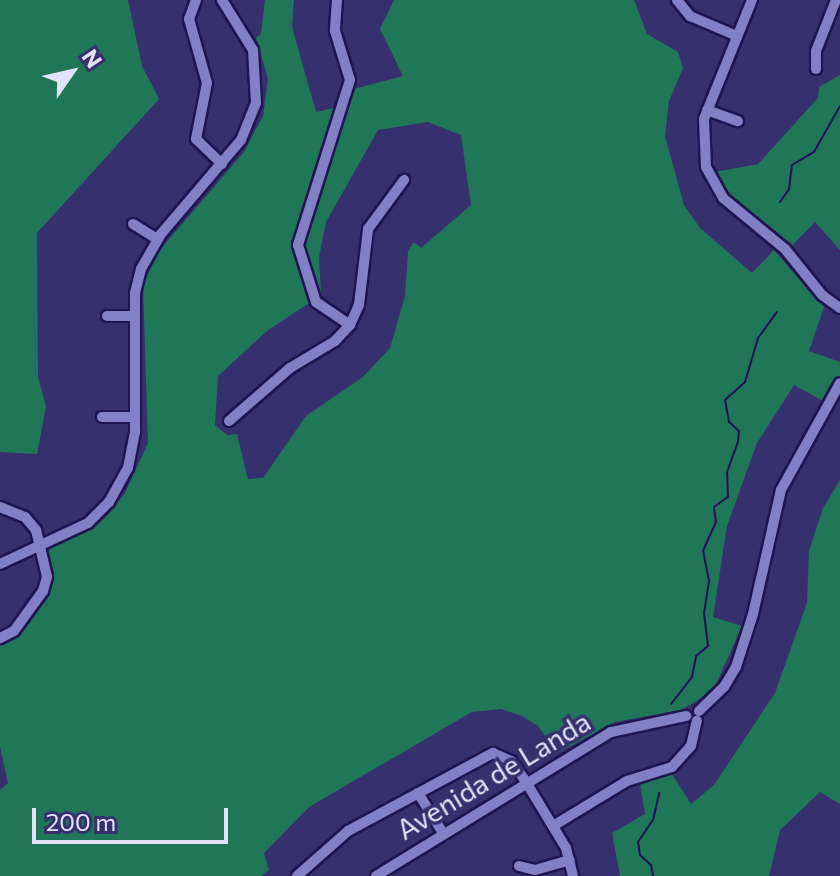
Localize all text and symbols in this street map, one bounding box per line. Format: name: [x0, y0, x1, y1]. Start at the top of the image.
north arrow: [32, 32, 112, 112]
text: N: [77, 44, 108, 73]
street label: Avenida de Landa: [390, 704, 596, 846]
scale bar: [36, 792, 232, 842]
text: 200 m: [46, 807, 116, 836]

